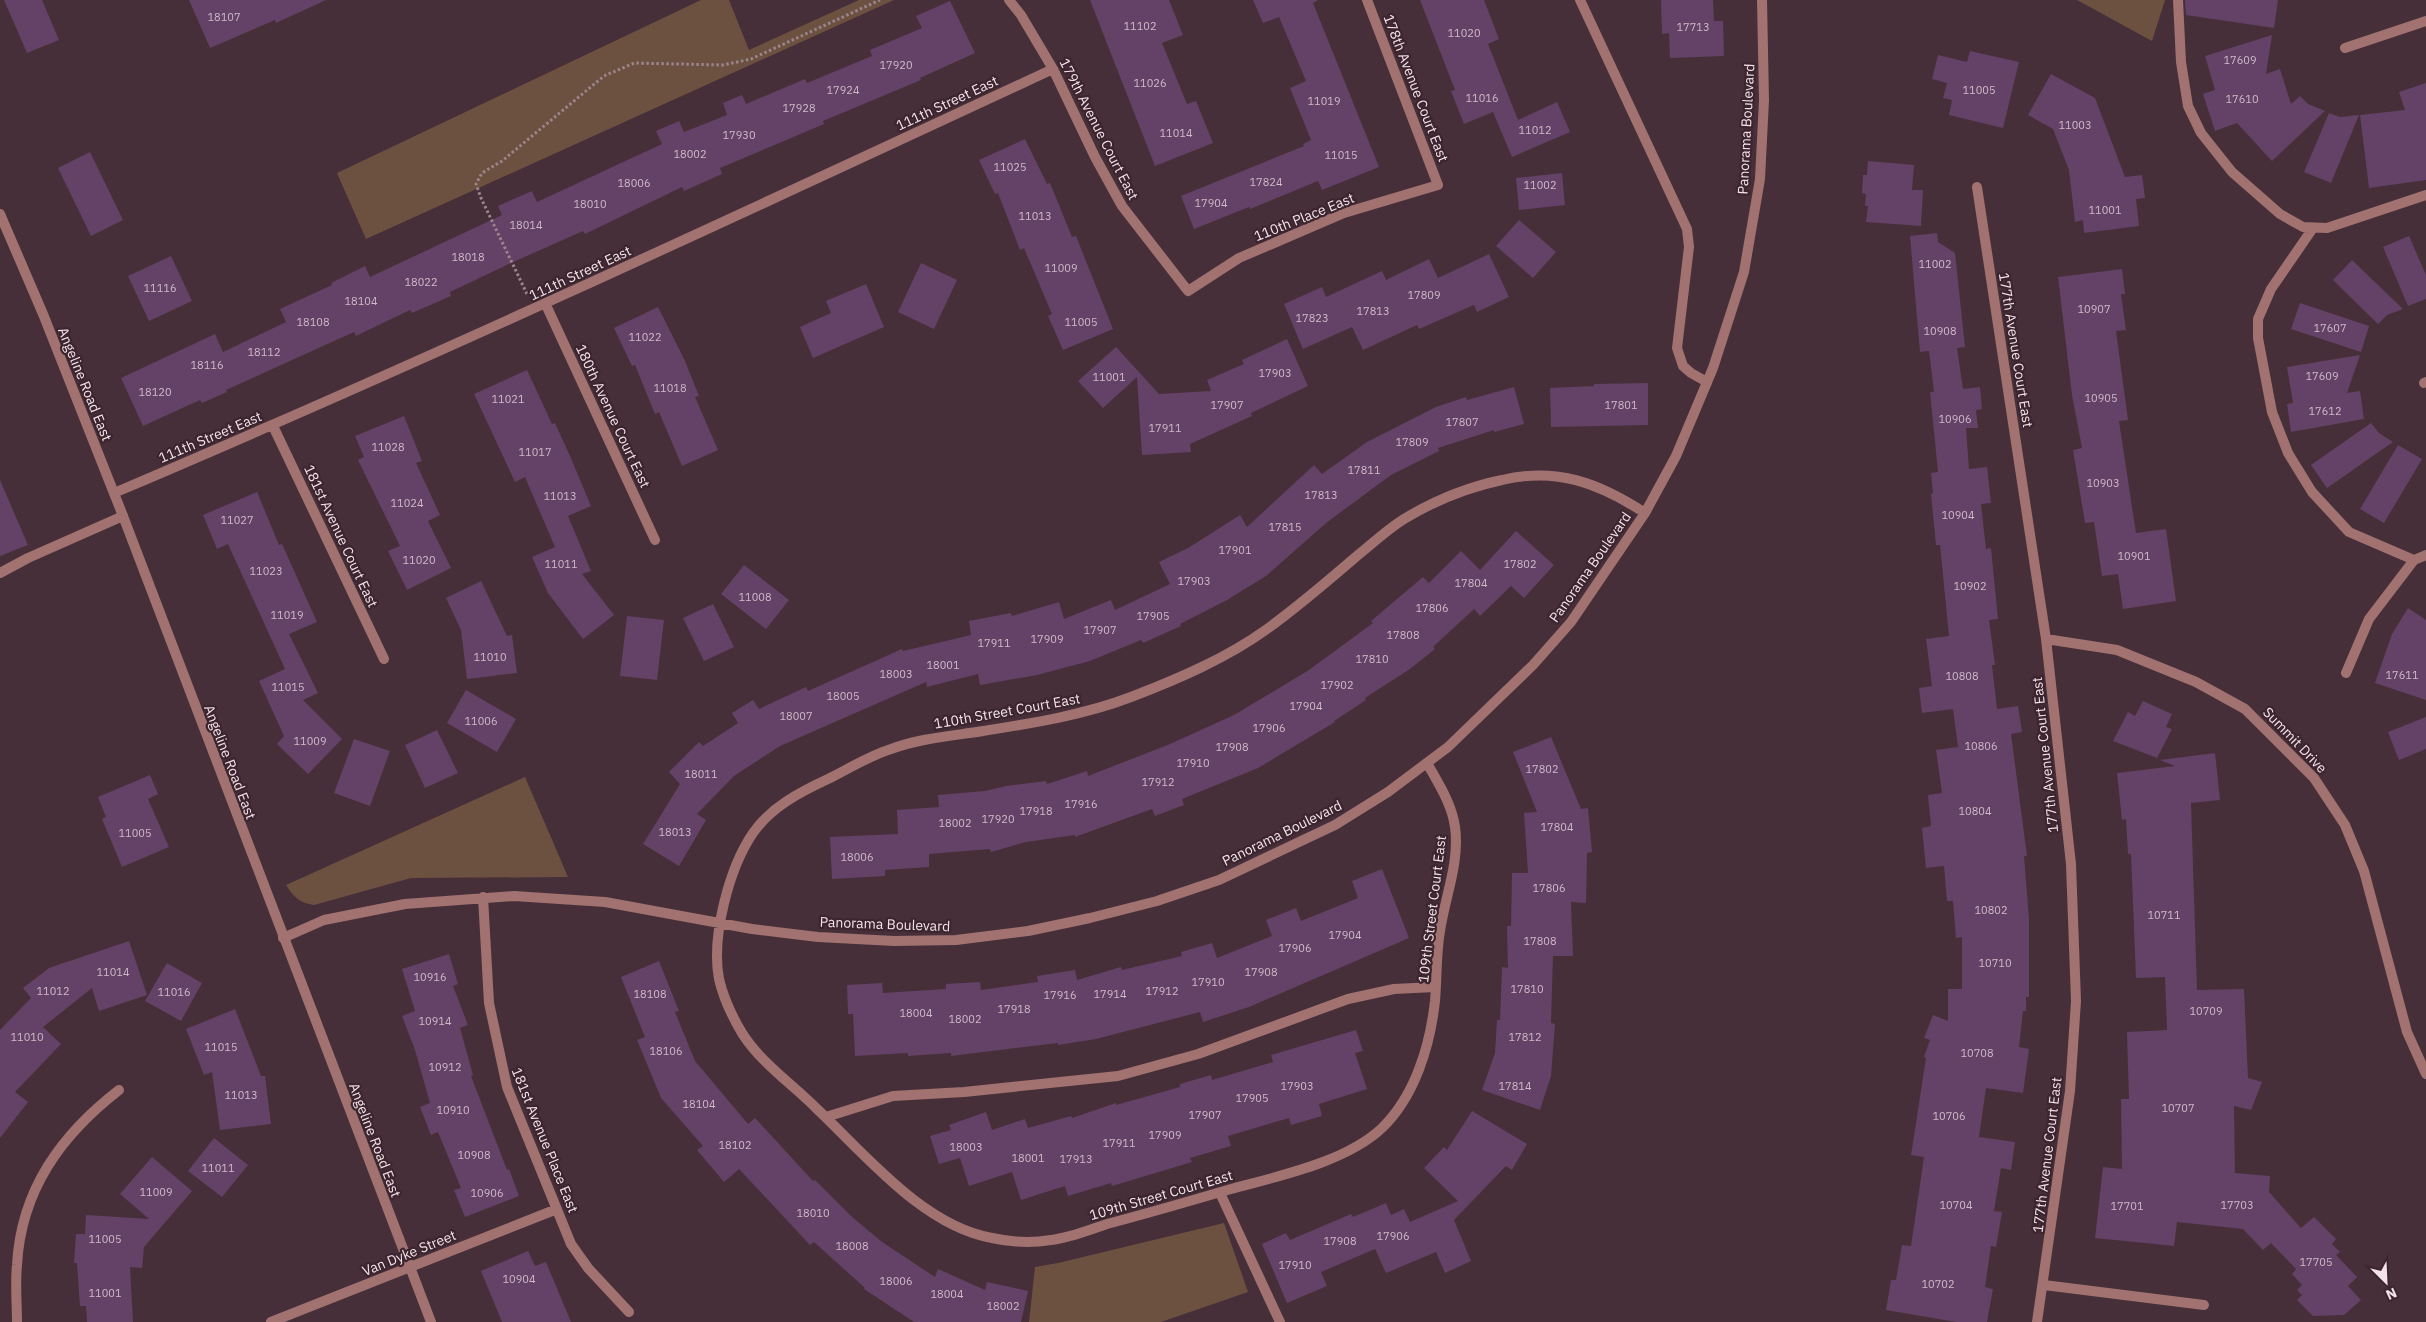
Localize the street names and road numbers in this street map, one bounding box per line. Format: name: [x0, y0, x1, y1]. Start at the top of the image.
street label: 178th Avenue Court East: [1380, 12, 1452, 164]
street label: 179th Avenue Court East: [1055, 55, 1143, 203]
street label: Panorama Boulevard: [1734, 63, 1758, 195]
street label: 111th Street East: [893, 71, 1001, 134]
street label: 110th Place East: [1251, 189, 1357, 245]
street label: 111th Street East: [526, 241, 634, 304]
street label: 177th Avenue Court East: [1995, 271, 2037, 429]
street label: Angeline Road East: [54, 325, 116, 444]
street label: 180th Avenue Court East: [572, 341, 654, 491]
street label: 111th Street East: [156, 407, 264, 467]
street label: 181st Avenue Court East: [300, 462, 382, 610]
street label: Panorama Boulevard: [1545, 508, 1635, 626]
street label: 177th Avenue Court East: [2028, 676, 2062, 834]
street label: 110th Street Court East: [932, 689, 1082, 733]
street label: Angeline Road East: [200, 702, 260, 822]
street label: Summit Drive: [2259, 703, 2331, 777]
street label: Panorama Boulevard: [1219, 796, 1345, 870]
street label: 109th Street Court East: [1414, 834, 1450, 984]
street label: Panorama Boulevard: [819, 913, 951, 935]
street label: 181st Avenue Place East: [508, 1065, 582, 1215]
street label: 177th Avenue Court East: [2029, 1076, 2065, 1234]
street label: Angeline Road East: [345, 1080, 405, 1200]
street label: 109th Street Court East: [1087, 1166, 1235, 1224]
street label: Van Dyke Street: [359, 1226, 459, 1280]

